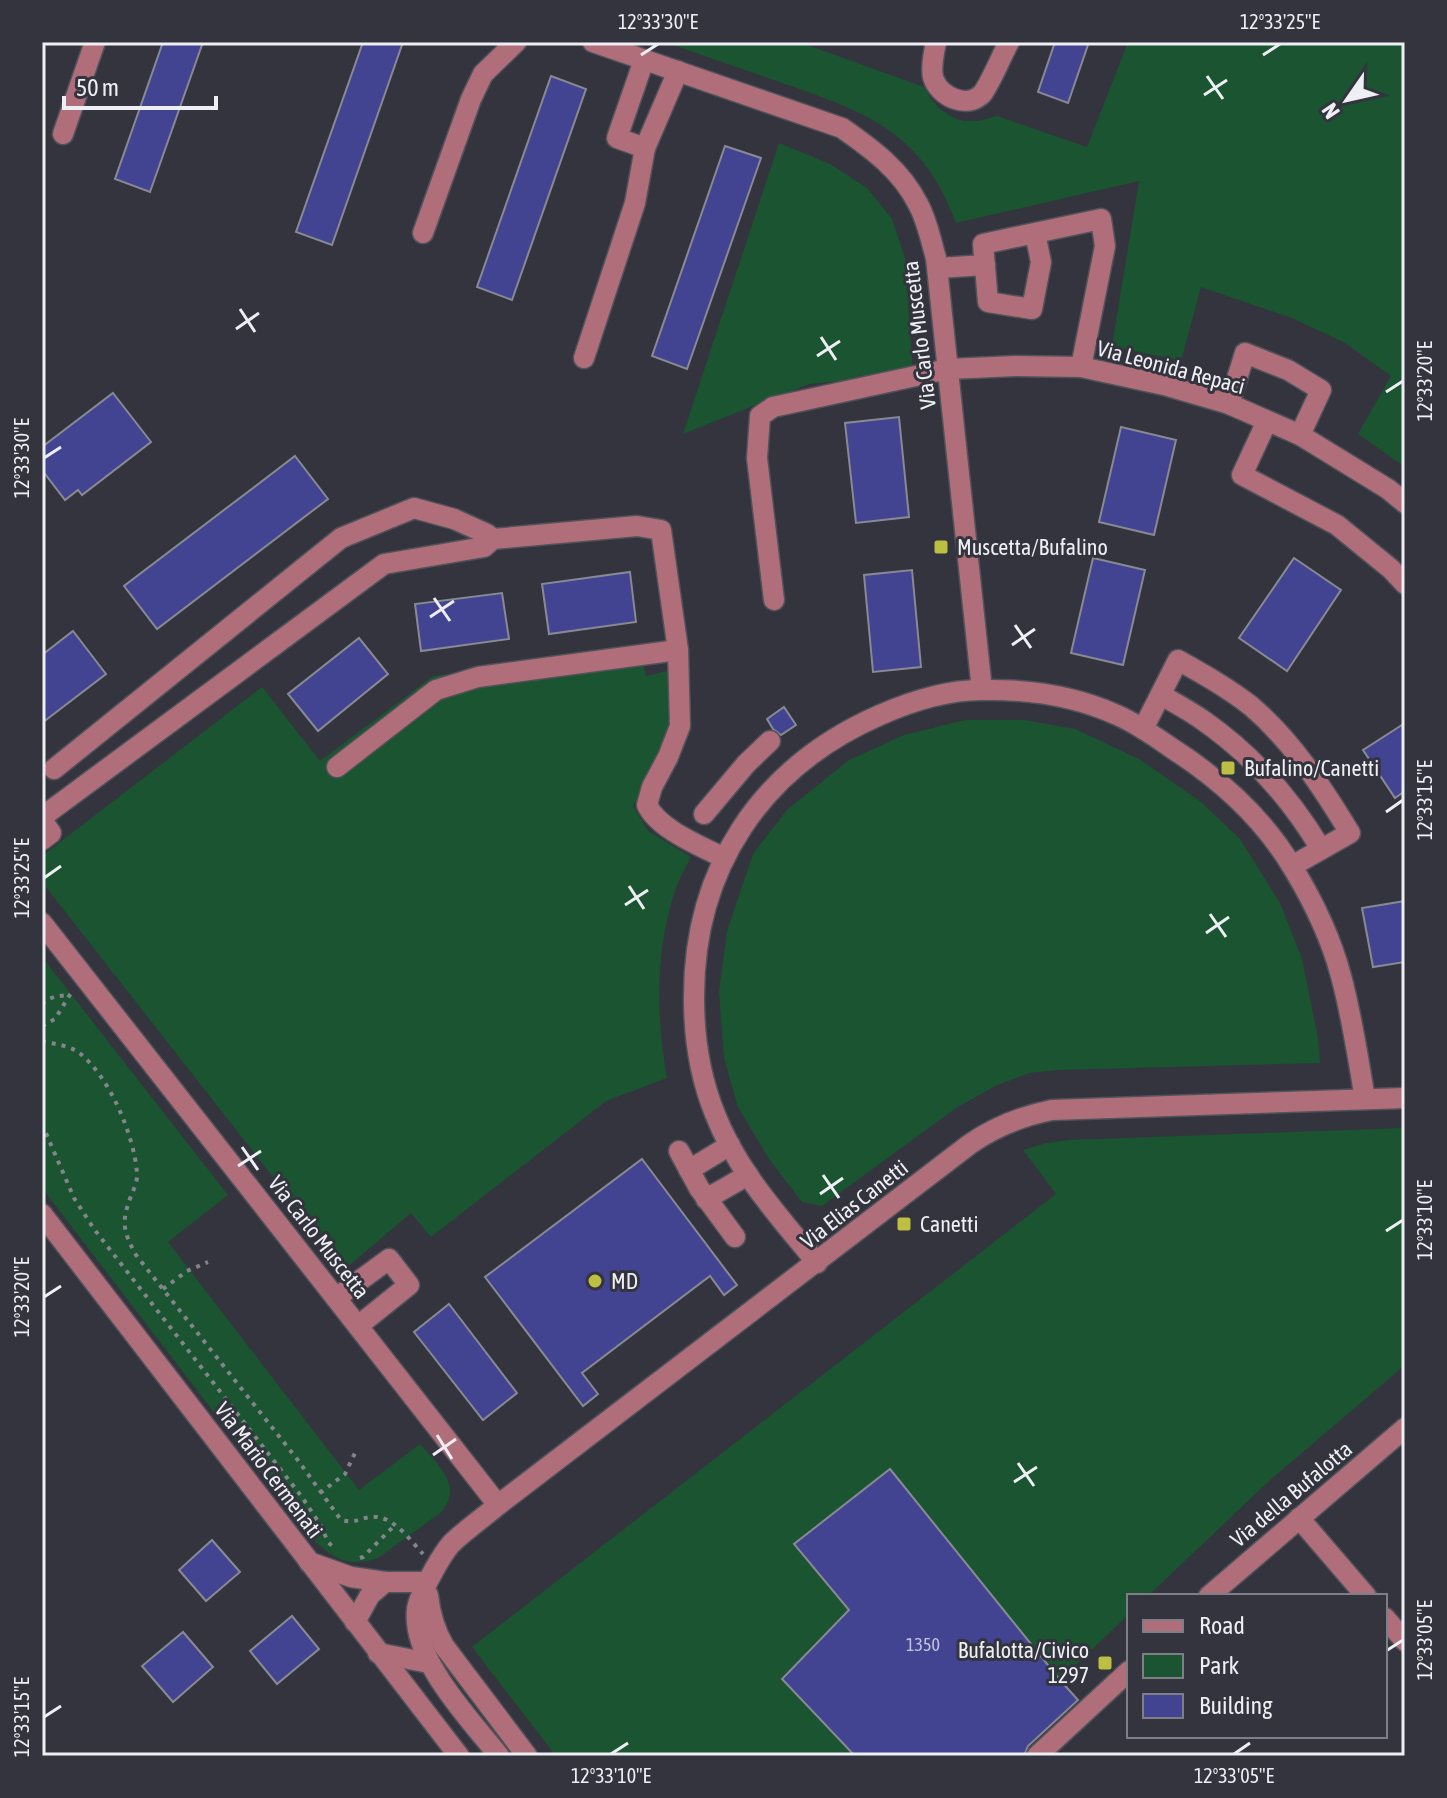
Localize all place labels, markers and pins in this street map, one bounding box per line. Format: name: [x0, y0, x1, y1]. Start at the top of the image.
place label: Muscetta/Bufalino: [957, 534, 1108, 560]
marker: Muscetta/Bufalino: [932, 538, 950, 556]
place label: Bufalino/Canetti: [1244, 755, 1379, 781]
marker: Bufalino/Canetti: [1219, 759, 1237, 777]
place label: Canetti: [920, 1211, 979, 1237]
marker: Canetti: [895, 1215, 913, 1233]
place label: MD: [611, 1268, 638, 1294]
marker: MD: [586, 1272, 604, 1290]
place label: Bufalotta/Civico 1297: [958, 1637, 1089, 1688]
marker: Bufalotta/Civico 1297: [1096, 1654, 1114, 1672]

